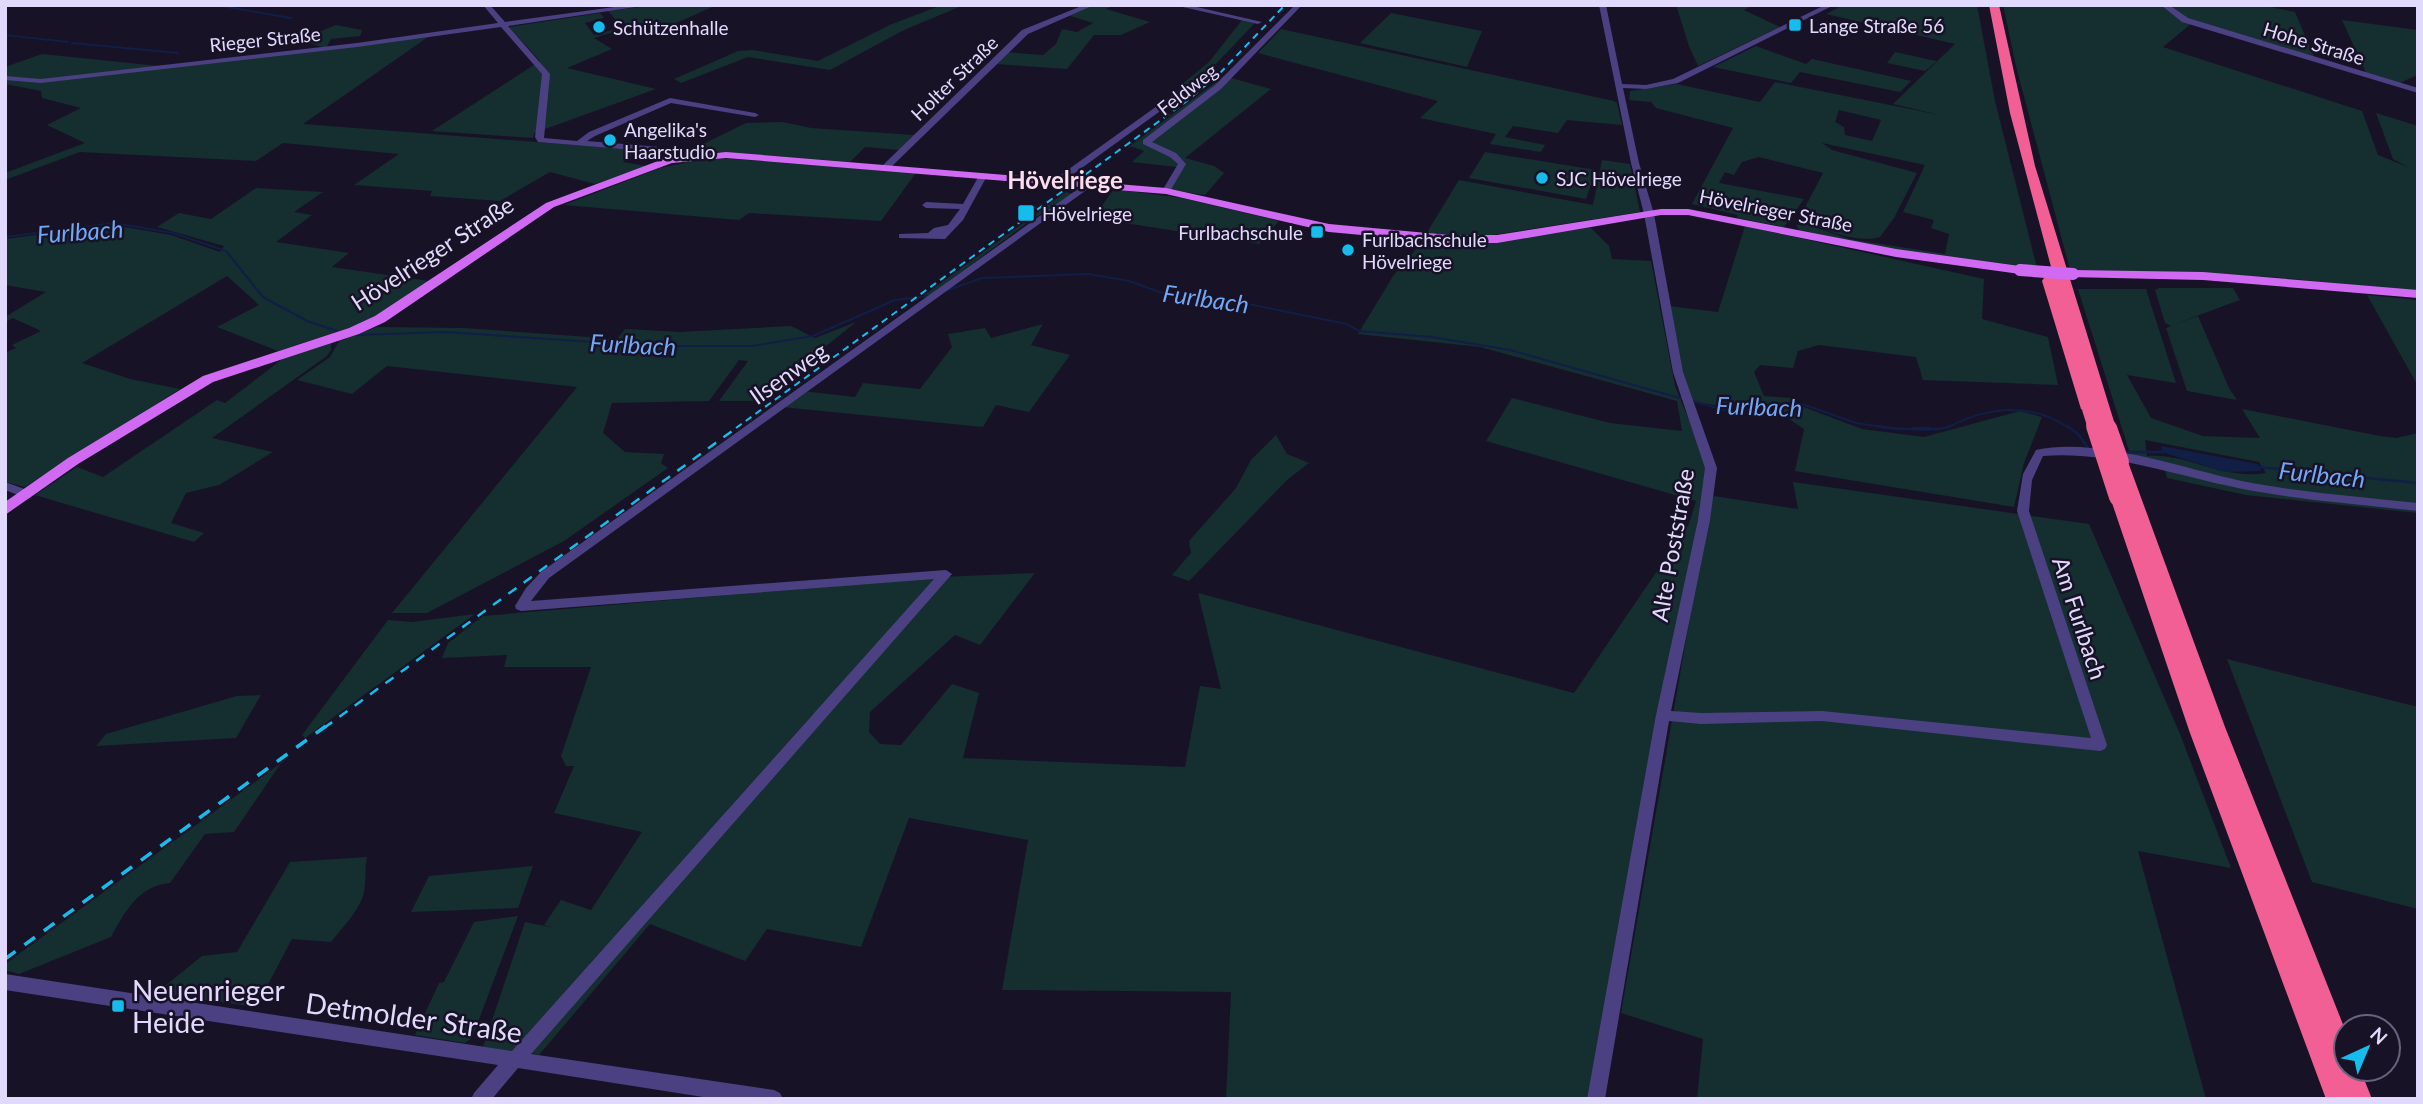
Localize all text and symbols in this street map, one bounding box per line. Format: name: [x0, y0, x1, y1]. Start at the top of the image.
place label: Lange Straße 56: [1809, 14, 1944, 37]
place label: Schützenhalle: [613, 16, 728, 39]
marker: Lange Straße 56: [1787, 17, 1803, 33]
street label: Hohe Straße: [2261, 17, 2367, 69]
marker: Schützenhalle: [591, 19, 607, 35]
street label: Rieger Straße: [208, 22, 322, 56]
street label: Holter Straße: [906, 31, 1002, 125]
street label: Feldweg: [1152, 58, 1222, 120]
place label: Angelika's Haarstudio: [624, 118, 716, 163]
marker: Angelika's Haarstudio: [602, 132, 618, 148]
district label: Hövelriege: [1007, 165, 1123, 194]
place label: SJC Hövelriege: [1556, 167, 1682, 190]
marker: SJC Hövelriege: [1534, 170, 1550, 186]
street label: Hövelrieger Straße: [1698, 184, 1854, 236]
street label: Hövelrieger Straße: [346, 190, 518, 316]
place label: Hövelriege: [1042, 202, 1132, 225]
marker: Hövelriege: [1016, 203, 1036, 223]
water label: Furlbach: [36, 214, 124, 248]
place label: Furlbachschule: [1178, 221, 1303, 244]
marker: Furlbachschule: [1309, 224, 1325, 240]
place label: Furlbachschule Hövelriege: [1362, 228, 1487, 273]
marker: Furlbachschule Hövelriege: [1340, 242, 1356, 258]
water label: Furlbach: [1161, 278, 1251, 318]
water label: Furlbach: [589, 327, 677, 361]
street label: Ilsenweg: [744, 336, 832, 410]
water label: Furlbach: [1715, 390, 1803, 422]
water label: Furlbach: [2277, 455, 2367, 493]
street label: Alte Poststraße: [1645, 466, 1699, 624]
street label: Am Furlbach: [2047, 553, 2113, 683]
place label: Neuenrieger Heide: [132, 973, 285, 1039]
street label: Detmolder Straße: [304, 985, 524, 1049]
marker: Neuenrieger Heide: [110, 998, 126, 1014]
north arrow: [2332, 1013, 2402, 1083]
text: N: [2366, 1022, 2392, 1049]

